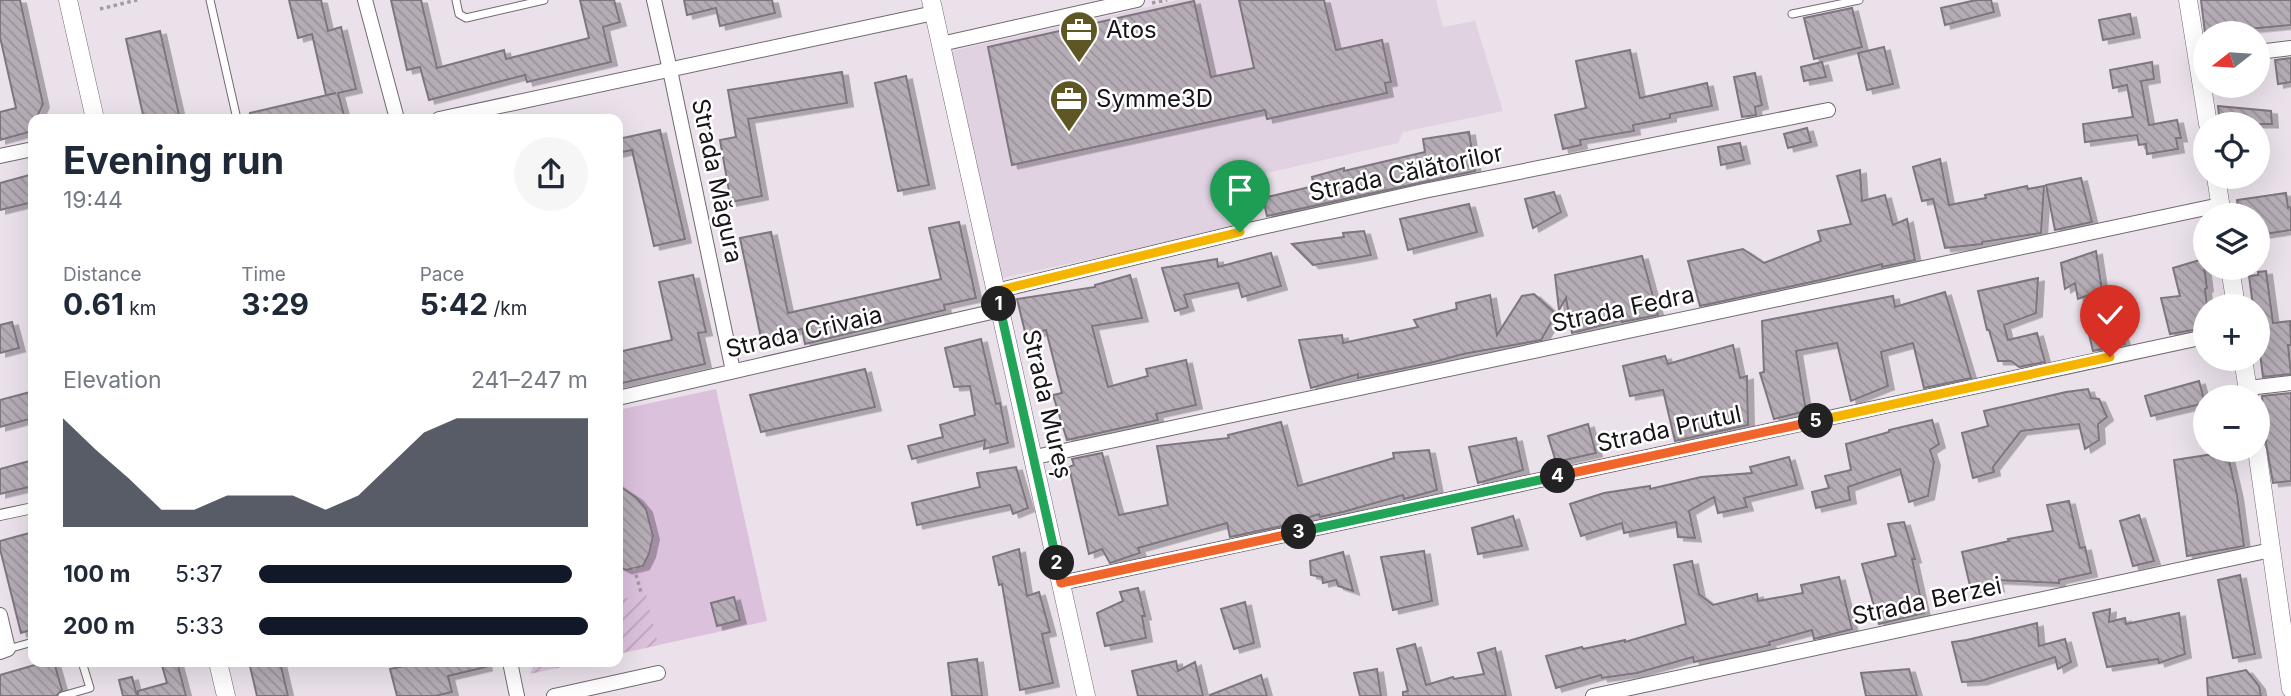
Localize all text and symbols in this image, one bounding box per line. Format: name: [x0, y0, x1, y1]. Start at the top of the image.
office icon: Atos: [1058, 9, 1100, 64]
place label: Atos: [1106, 15, 1157, 44]
north arrow: [2193, 21, 2270, 98]
map controls: [2193, 21, 2270, 462]
office icon: Symme3D: [1048, 78, 1090, 133]
place label: Symme3D: [1096, 84, 1213, 113]
street label: Strada Măgura: [686, 96, 749, 266]
button: locate: [2193, 112, 2270, 189]
text: Evening run: [63, 137, 284, 183]
button: share: [514, 137, 588, 211]
street label: Strada Călătorilor: [1306, 138, 1505, 207]
pin: [1210, 160, 1270, 232]
icon: arrive: [1221, 171, 1259, 209]
text: 19:44: [63, 186, 123, 214]
button: layers: [2193, 203, 2270, 280]
text: Distance: [63, 263, 141, 286]
text: Time: [241, 263, 286, 286]
text: Pace: [420, 263, 464, 286]
street label: Strada Fedra: [1549, 279, 1697, 338]
pin: [2080, 285, 2140, 357]
text: 0.61: [63, 286, 124, 322]
text: 3:29: [241, 286, 309, 322]
text: 5:42: [420, 286, 488, 322]
pin: 1: [982, 286, 1016, 322]
text: 1: [994, 292, 1003, 315]
button: +: [2193, 294, 2270, 371]
icon: check: [2091, 296, 2129, 334]
text: km: [124, 297, 156, 320]
text: /km: [488, 297, 527, 320]
street label: Strada Crivaia: [723, 299, 885, 364]
street label: Strada Mureș: [1016, 327, 1079, 481]
text: Elevation: [63, 366, 162, 394]
text: 241–247 m: [471, 366, 588, 394]
button: −: [2193, 385, 2270, 462]
street label: Strada Prutul: [1594, 399, 1744, 458]
pin: 5: [1798, 404, 1834, 438]
text: 5: [1809, 409, 1822, 432]
pin: 4: [1540, 458, 1576, 494]
text: 4: [1551, 464, 1564, 487]
pin: 3: [1282, 514, 1316, 550]
text: 3: [1292, 520, 1305, 543]
pin: 2: [1040, 546, 1074, 580]
text: 2: [1051, 551, 1062, 574]
text: 100 m: [63, 560, 130, 588]
text: 5:37: [175, 560, 223, 588]
street label: Strada Berzei: [1849, 571, 2004, 631]
text: 200 m: [63, 612, 135, 640]
text: 5:33: [175, 612, 224, 640]

